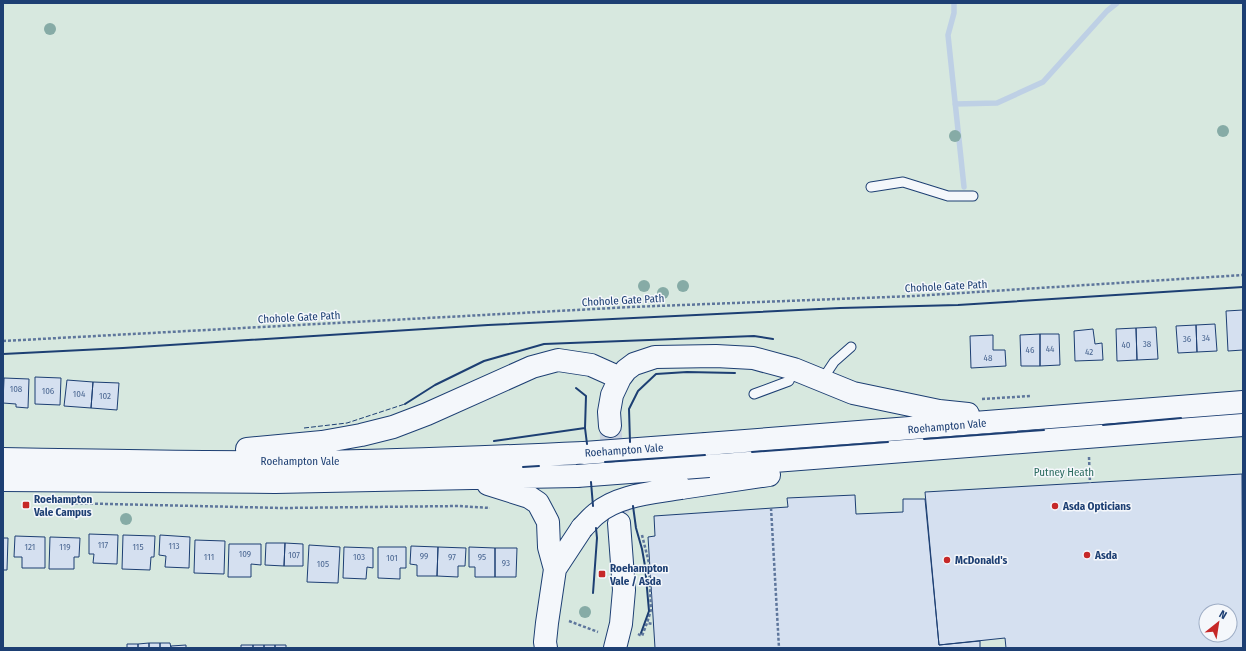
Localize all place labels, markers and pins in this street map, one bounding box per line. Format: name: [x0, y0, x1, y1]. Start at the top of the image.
place label: Roehampton Vale Campus: [33, 493, 93, 519]
marker: Roehampton Vale Campus: [21, 500, 31, 510]
place label: Asda Opticians: [1062, 500, 1131, 513]
marker: Asda Opticians: [1050, 501, 1060, 511]
place label: Asda: [1094, 549, 1118, 562]
marker: Asda: [1082, 550, 1092, 560]
place label: McDonald's: [955, 554, 1008, 567]
marker: McDonald's: [942, 555, 952, 565]
place label: Roehampton Vale / Asda: [609, 562, 669, 588]
marker: Roehampton Vale / Asda: [597, 569, 607, 579]

